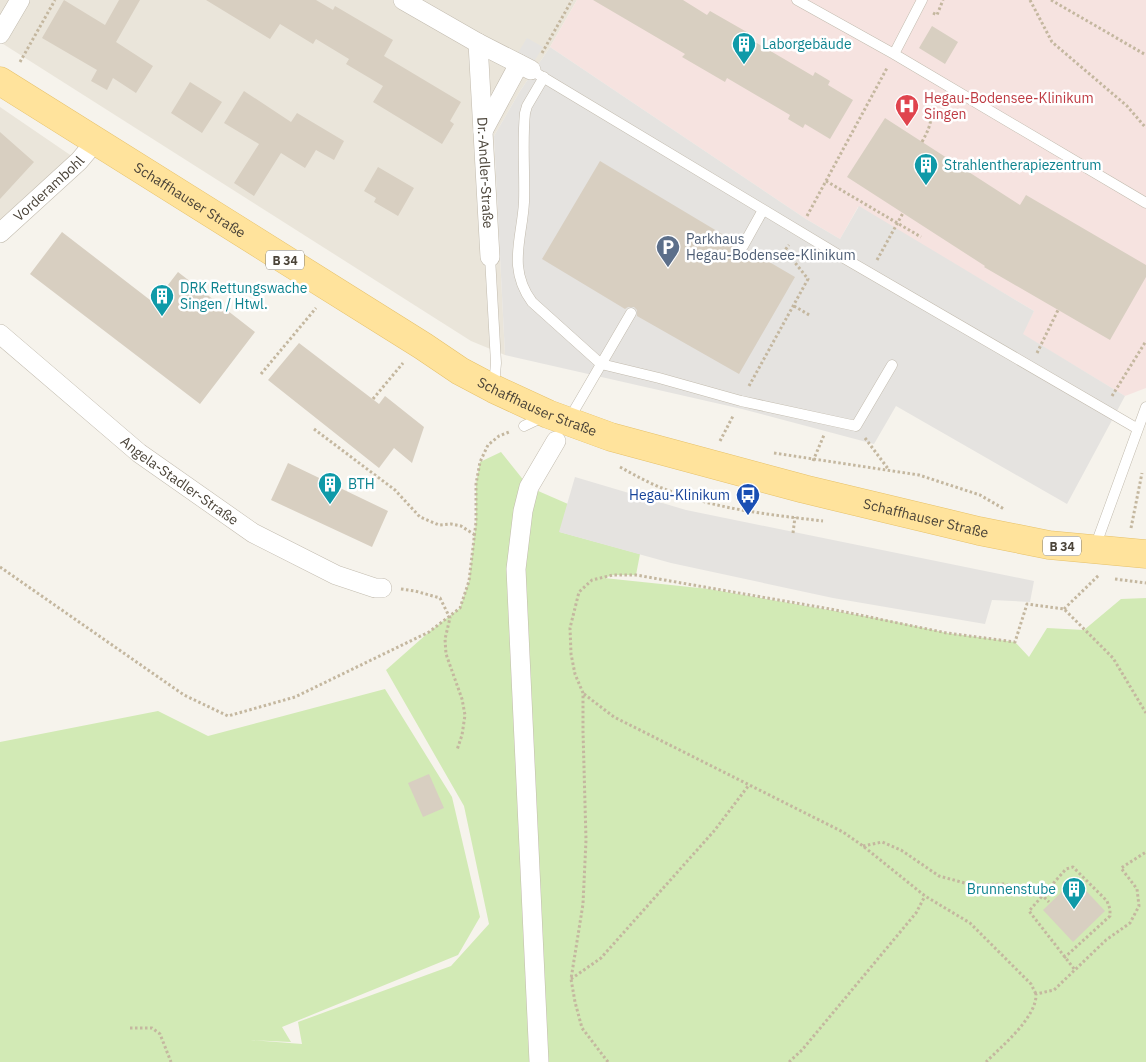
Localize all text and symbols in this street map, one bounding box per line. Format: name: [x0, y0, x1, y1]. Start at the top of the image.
building icon: Laborgebäude: [731, 31, 757, 65]
place label: Laborgebäude: [762, 35, 852, 53]
place label: Hegau-Bodensee-Klinikum Singen: [924, 89, 1094, 123]
hospital icon: Hegau-Bodensee-Klinikum Singen: [894, 93, 920, 127]
street label: Dr.-Andler-Straße: [473, 117, 497, 229]
street label: Vorderambohl: [10, 152, 88, 225]
building icon: Strahlentherapiezentrum: [913, 152, 939, 186]
place label: Strahlentherapiezentrum: [944, 156, 1102, 174]
street label: Schaffhauser Straße: [131, 158, 249, 242]
place label: Parkhaus Hegau-Bodensee-Klinikum: [686, 230, 856, 264]
parking icon: Parkhaus Hegau-Bodensee-Klinikum: [655, 234, 681, 268]
road number: B 34: [266, 250, 304, 270]
place label: DRK Rettungswache Singen / Htwl.: [180, 279, 308, 313]
building icon: DRK Rettungswache Singen / Htwl.: [149, 283, 175, 317]
street label: Schaffhauser Straße: [474, 373, 600, 440]
street label: Angela-Stadler-Straße: [117, 432, 242, 529]
building icon: BTH: [317, 471, 343, 505]
place label: BTH: [348, 475, 375, 493]
bus stop icon: Hegau-Klinikum: [735, 482, 761, 516]
place label: Hegau-Klinikum: [629, 486, 730, 504]
street label: Schaffhauser Straße: [861, 495, 990, 542]
road number: B 34: [1043, 536, 1081, 556]
building icon: Brunnenstube: [1061, 876, 1087, 910]
place label: Brunnenstube: [967, 880, 1056, 898]

